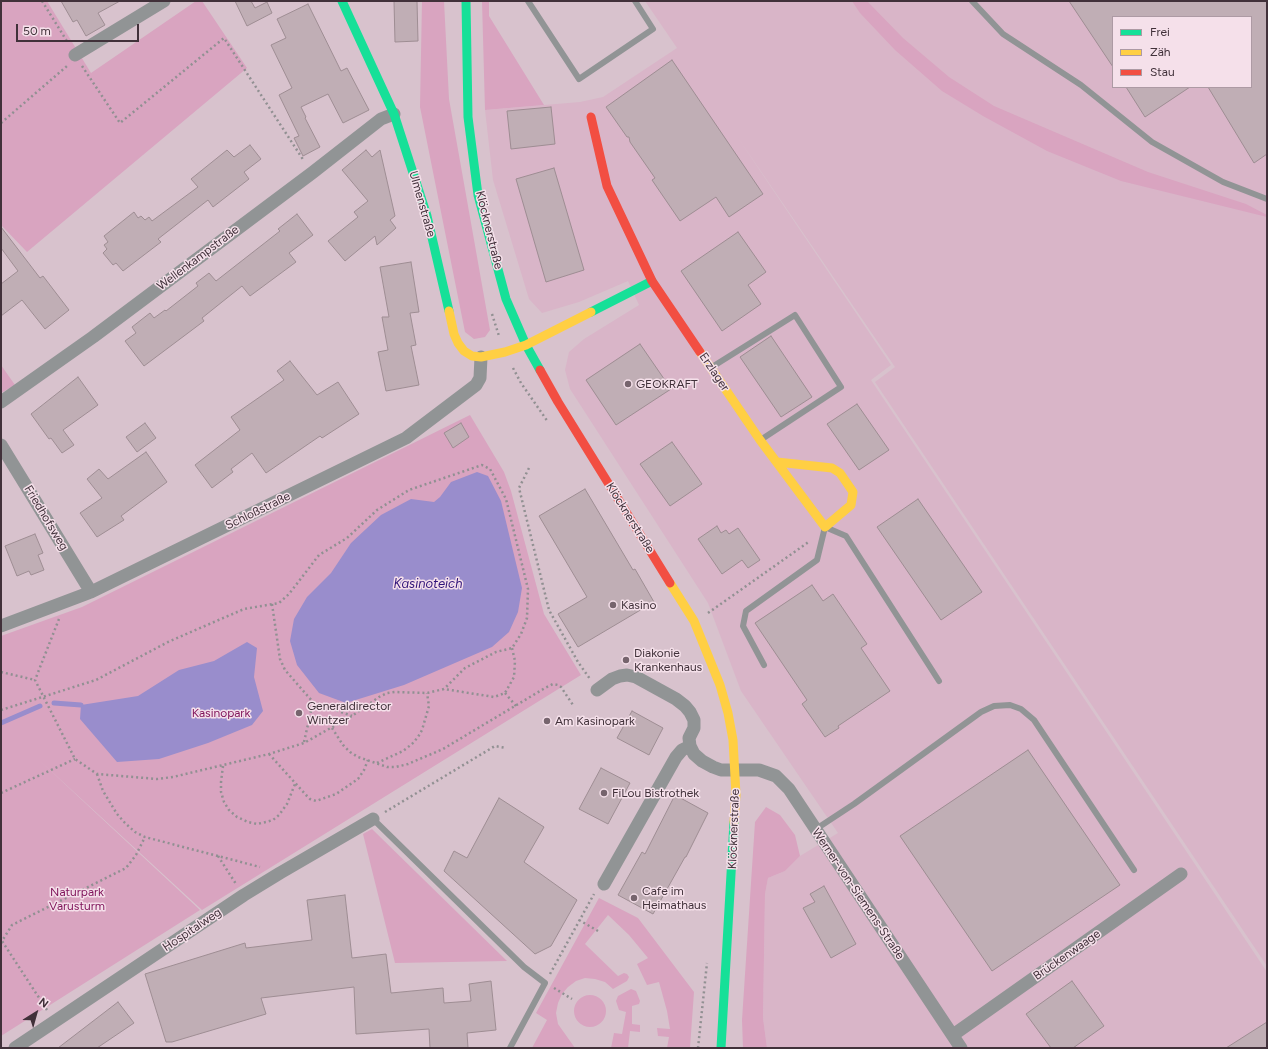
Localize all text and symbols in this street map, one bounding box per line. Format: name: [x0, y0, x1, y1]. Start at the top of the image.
scale bar: [18, 16, 141, 42]
legend: [1112, 16, 1252, 88]
text: 50 m: [23, 24, 51, 38]
text: Frei: [1150, 25, 1170, 39]
text: Zäh: [1150, 45, 1171, 59]
text: Stau: [1150, 65, 1175, 79]
street label: Ulmenstraße: [406, 169, 438, 239]
street label: Klöcknerstraße: [472, 189, 506, 271]
street label: Wellenkampstraße: [154, 223, 242, 293]
street label: Erzlager: [696, 350, 732, 394]
place label: GEOKRAFT: [636, 377, 698, 391]
marker: GEOKRAFT: [623, 379, 633, 389]
street label: Klöcknerstraße: [603, 480, 657, 556]
street label: Friedhofsweg: [21, 483, 71, 553]
street label: Schloßstraße: [223, 489, 293, 533]
water label: Kasinoteich: [394, 576, 462, 592]
place label: Kasino: [621, 598, 656, 612]
marker: Kasino: [608, 600, 618, 610]
place label: Diakonie Krankenhaus: [634, 646, 702, 674]
marker: Diakonie Krankenhaus: [621, 655, 631, 665]
place label: Generaldirector Wintzer: [307, 699, 391, 727]
park label: Kasinopark: [192, 706, 250, 720]
marker: Generaldirector Wintzer: [294, 708, 304, 718]
place label: Am Kasinopark: [555, 714, 635, 728]
marker: Am Kasinopark: [542, 716, 552, 726]
place label: FiLou Bistrothek: [612, 786, 699, 800]
marker: FiLou Bistrothek: [599, 788, 609, 798]
street label: Klöcknerstraße: [725, 789, 743, 869]
street label: Werner-von-Siemens-Straße: [809, 826, 907, 962]
place label: Cafe im Heimathaus: [642, 884, 706, 912]
park label: Naturpark Varusturm: [49, 885, 105, 913]
marker: Cafe im Heimathaus: [629, 893, 639, 903]
street label: Hospitalweg: [160, 905, 224, 955]
street label: Brückenwaage: [1031, 927, 1103, 983]
north arrow: [16, 993, 56, 1033]
text: N: [36, 995, 51, 1011]

